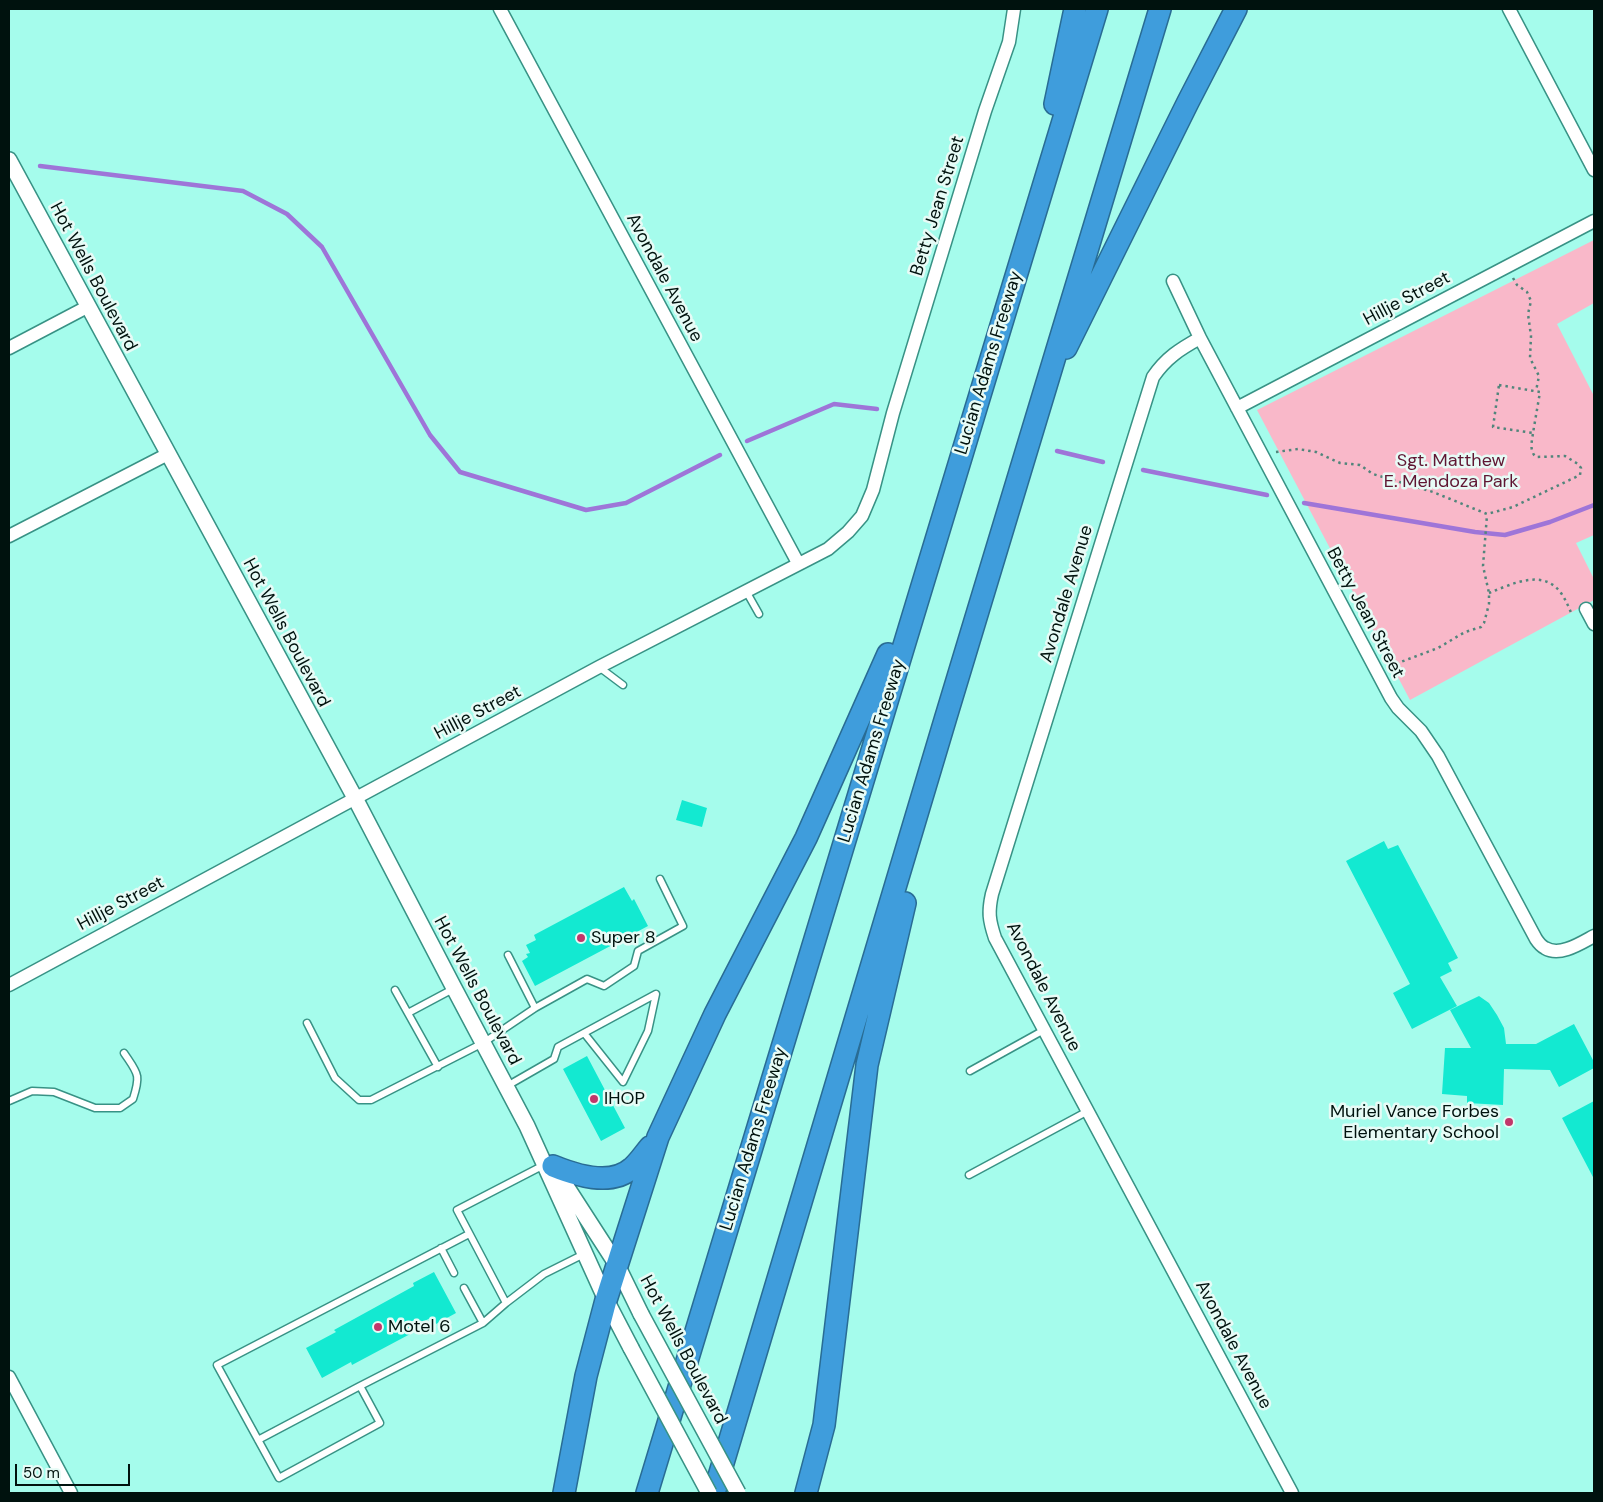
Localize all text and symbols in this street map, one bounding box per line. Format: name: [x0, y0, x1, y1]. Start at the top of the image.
street label: Betty Jean Street: [906, 134, 970, 278]
street label: Hot Wells Boulevard: [45, 199, 141, 355]
street label: Avondale Avenue: [621, 210, 707, 346]
street label: Hillje Street: [1360, 267, 1454, 331]
street label: Lucian Adams Freeway: [951, 269, 1027, 457]
park label: Sgt. Matthew E. Mendoza Park: [1384, 450, 1518, 492]
street label: Avondale Avenue: [1036, 523, 1098, 665]
street label: Betty Jean Street: [1321, 544, 1409, 682]
street label: Hot Wells Boulevard: [238, 555, 334, 711]
street label: Lucian Adams Freeway: [834, 657, 910, 845]
street label: Hillje Street: [431, 681, 525, 745]
street label: Hillje Street: [74, 872, 168, 936]
street label: Hot Wells Boulevard: [429, 913, 525, 1069]
street label: Avondale Avenue: [1001, 919, 1085, 1055]
place label: Super 8: [591, 927, 656, 949]
marker: Super 8: [575, 932, 587, 944]
street label: Lucian Adams Freeway: [716, 1045, 792, 1233]
place label: IHOP: [604, 1088, 645, 1110]
marker: IHOP: [588, 1093, 600, 1105]
place label: Muriel Vance Forbes Elementary School: [1330, 1101, 1499, 1144]
marker: Muriel Vance Forbes Elementary School: [1503, 1116, 1515, 1128]
street label: Hot Wells Boulevard: [635, 1272, 731, 1428]
street label: Avondale Avenue: [1190, 1277, 1276, 1413]
place label: Motel 6: [388, 1316, 451, 1338]
marker: Motel 6: [372, 1321, 384, 1333]
scale bar: [18, 1454, 132, 1486]
text: 50 m: [23, 1463, 60, 1483]

